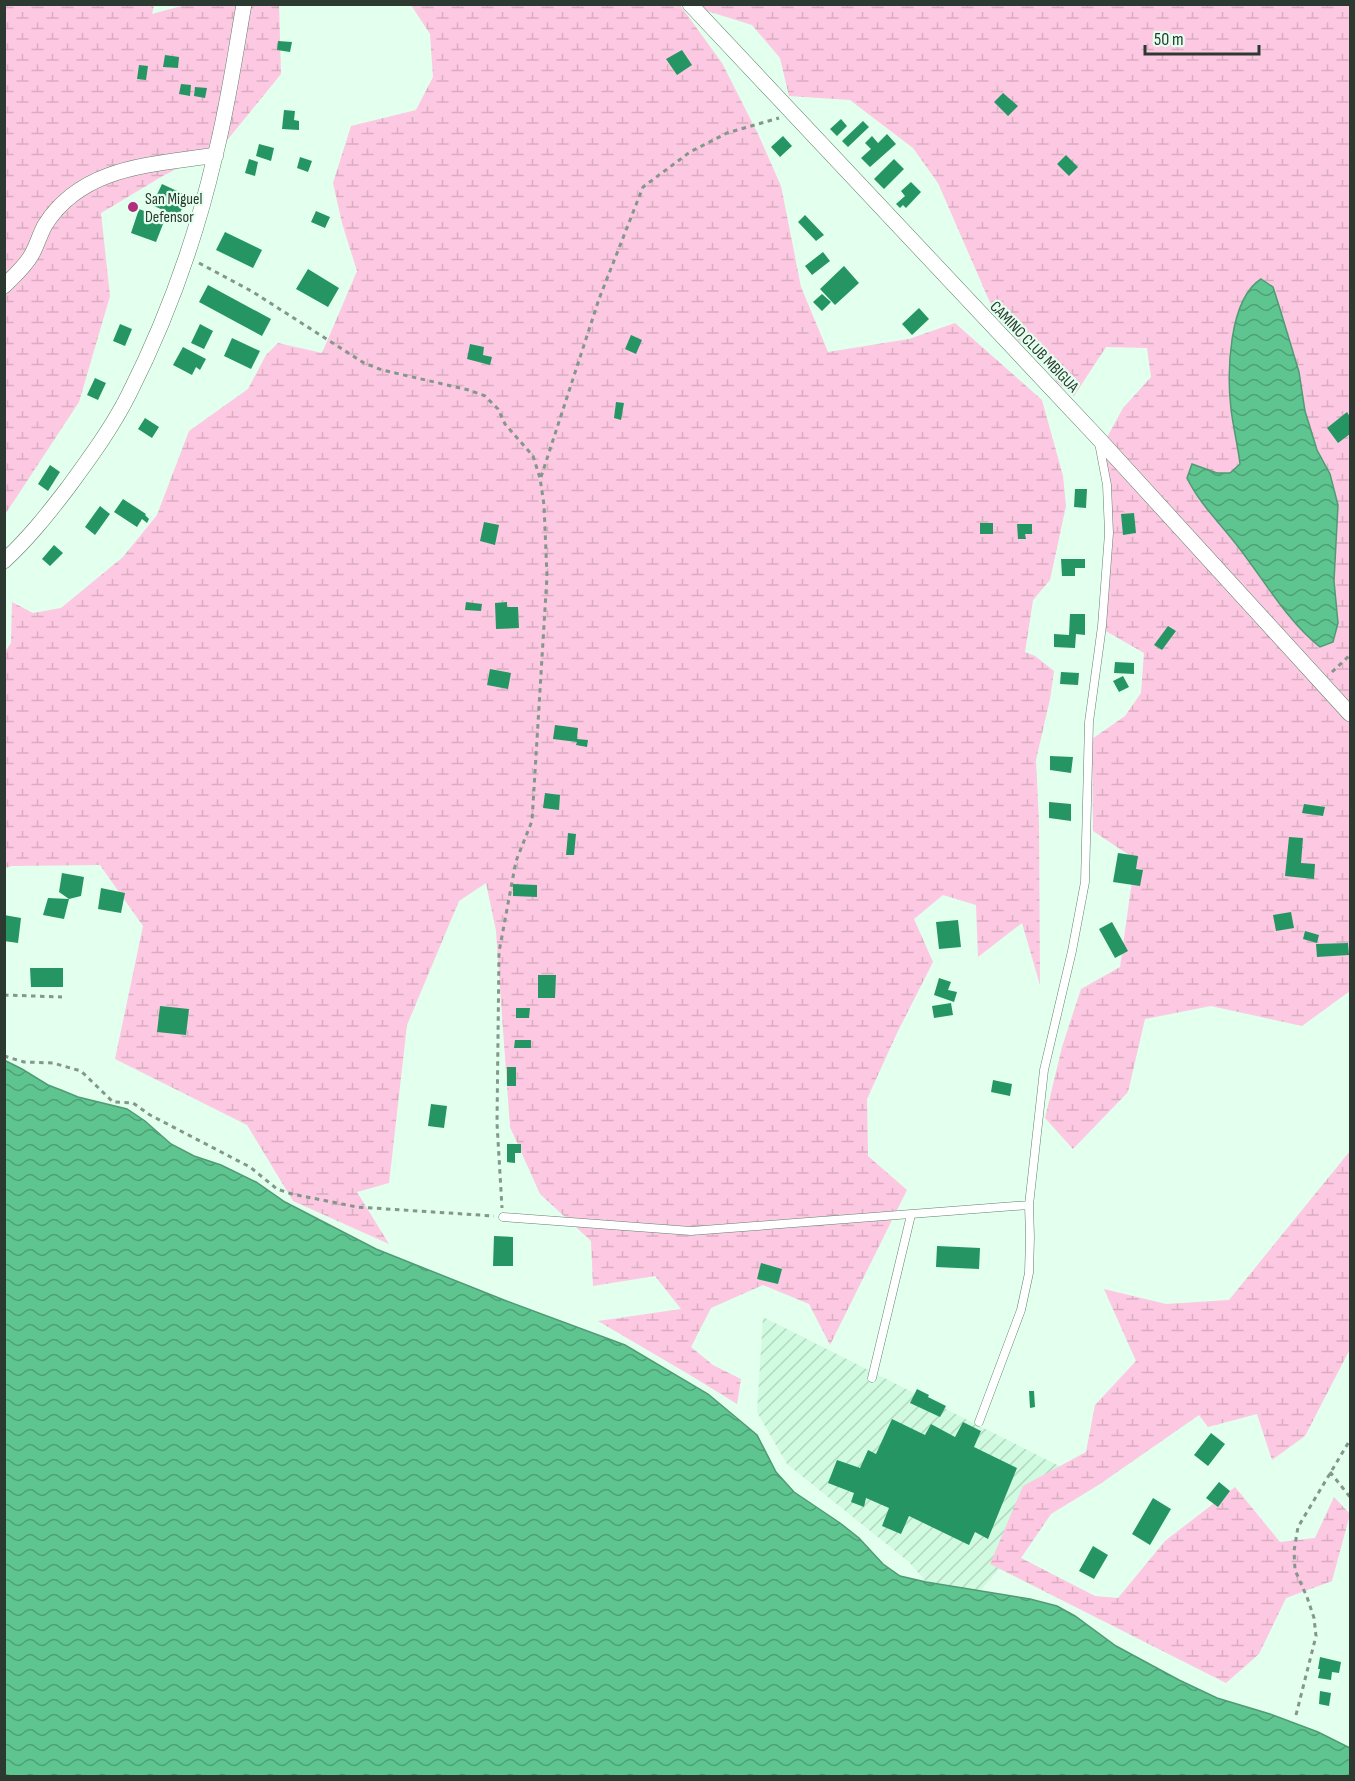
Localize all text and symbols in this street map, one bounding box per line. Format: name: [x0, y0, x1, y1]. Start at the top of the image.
scale bar: [1145, 18, 1259, 56]
text: 50 m: [1154, 29, 1184, 50]
place label: San Miguel Defensor: [145, 190, 202, 227]
marker: San Miguel Defensor: [126, 200, 140, 214]
street label: CAMINO CLUB MBIGUA: [986, 297, 1082, 397]

